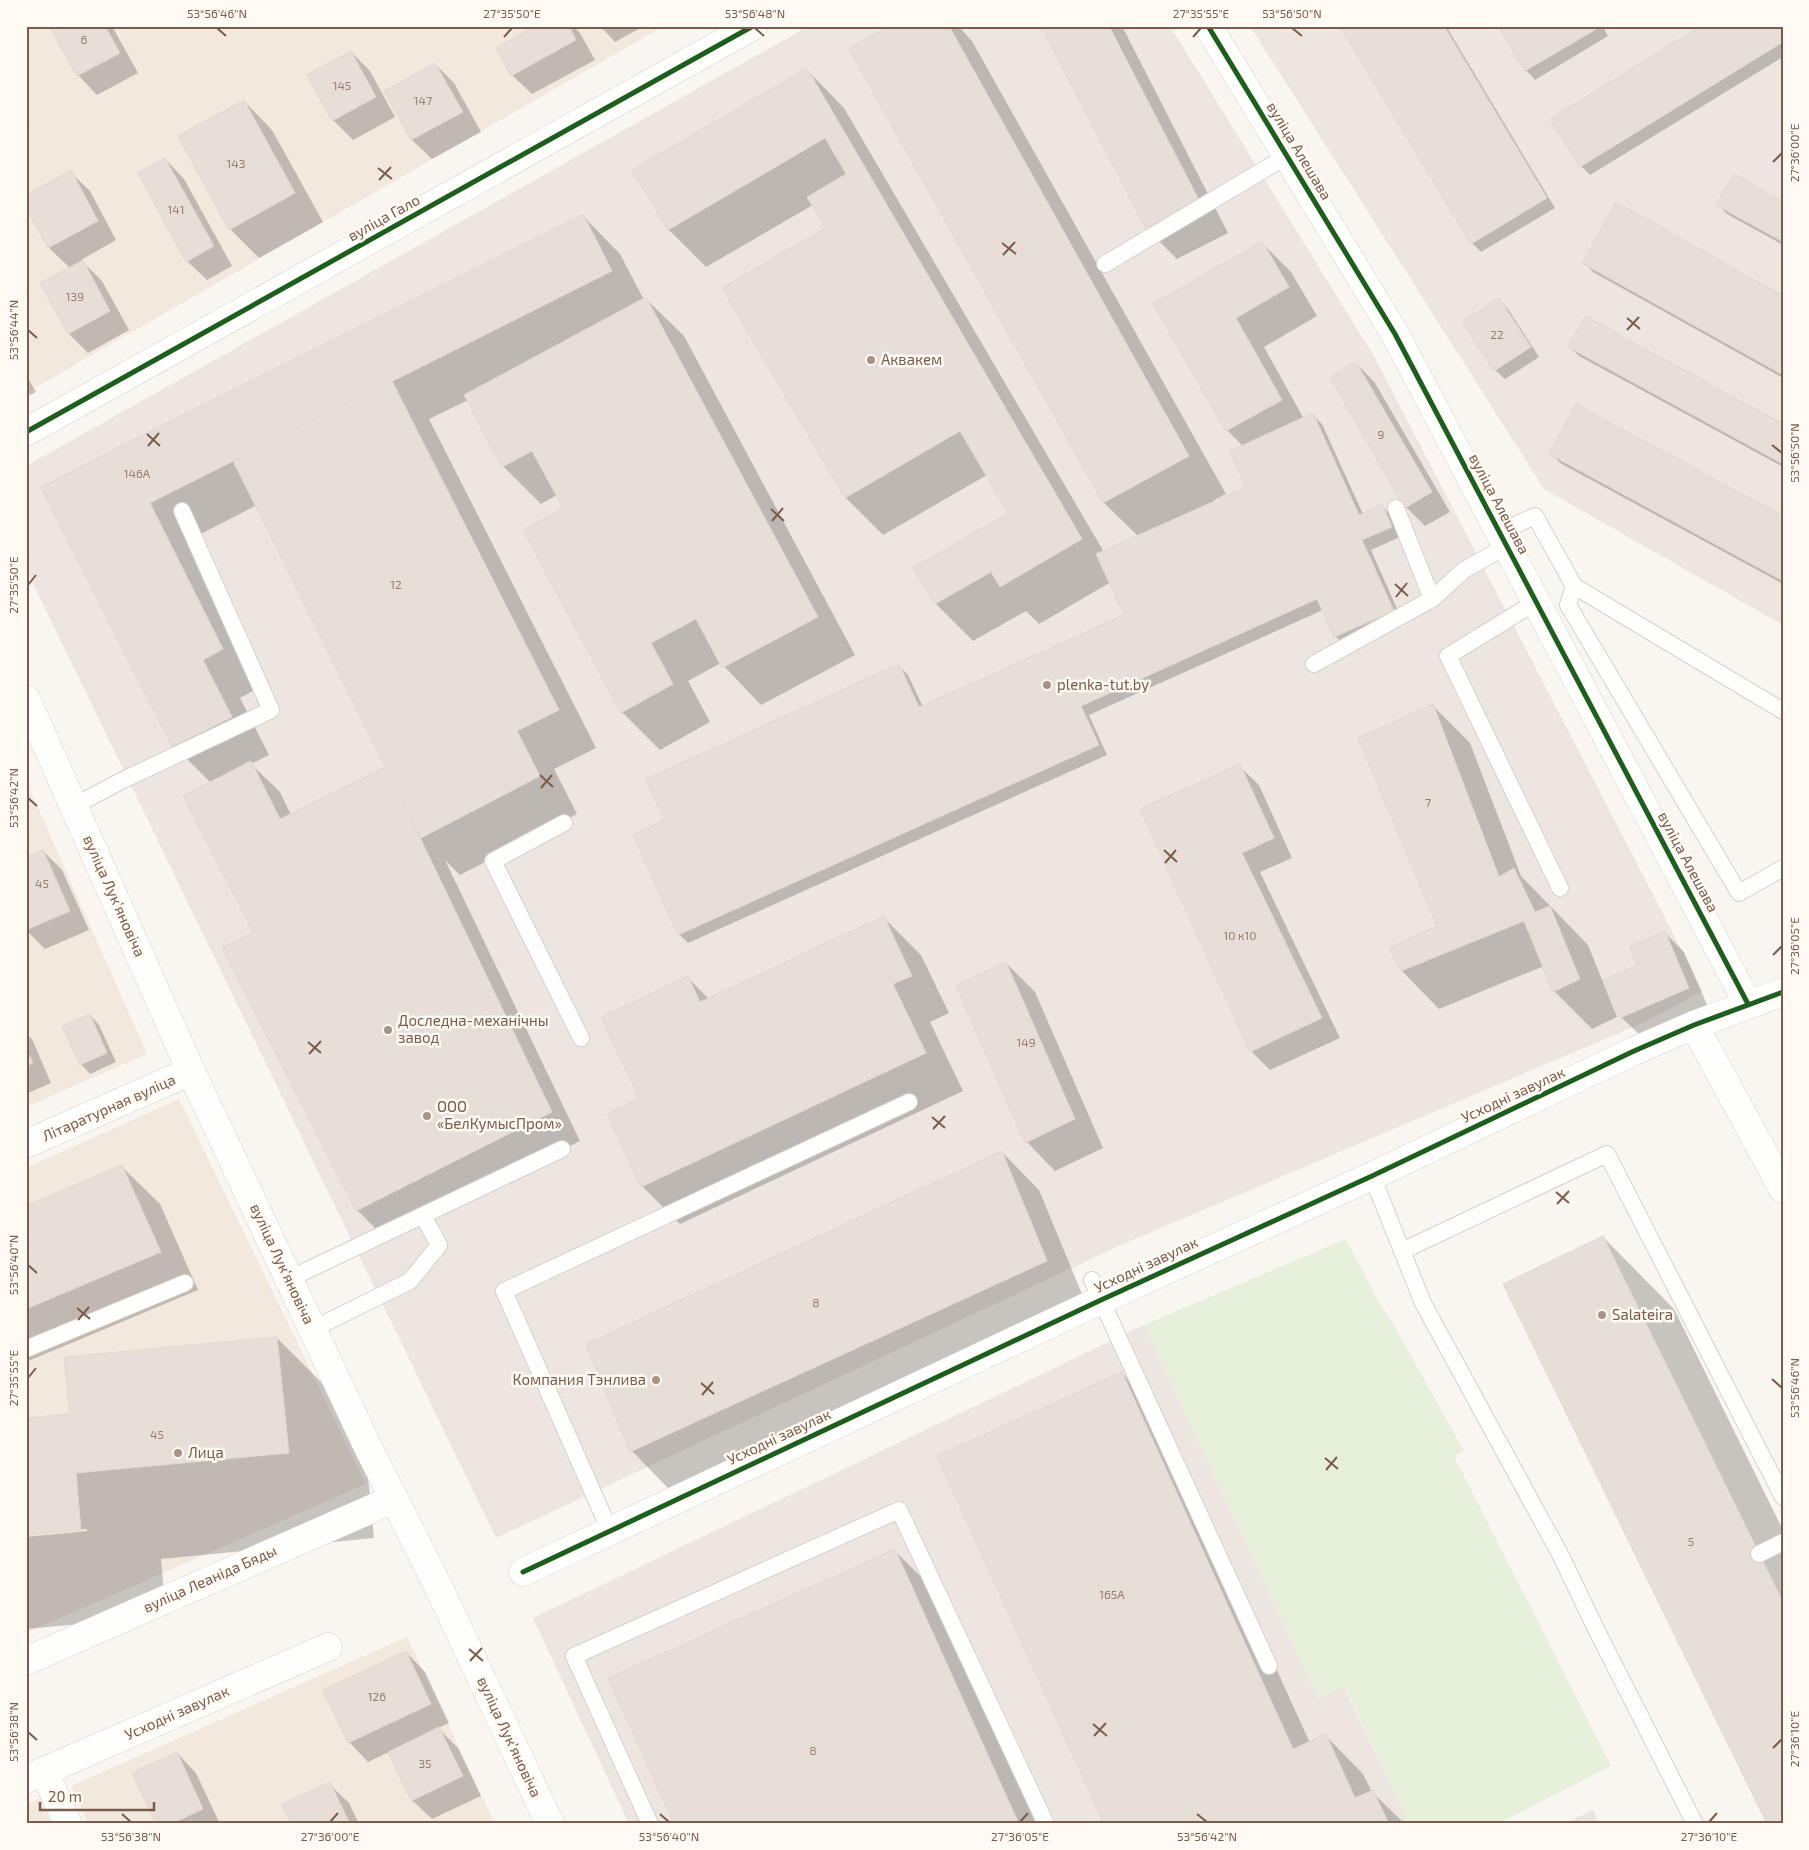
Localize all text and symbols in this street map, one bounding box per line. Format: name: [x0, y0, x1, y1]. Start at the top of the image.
text: 53°56'46"N: [187, 6, 247, 20]
text: 27°35'50"E: [483, 6, 541, 20]
text: 53°56'48"N: [725, 6, 785, 20]
text: 27°35'55"E: [1173, 6, 1230, 20]
text: 53°56'50"N: [1262, 6, 1322, 20]
house number: 6: [81, 32, 88, 46]
house number: 145: [333, 78, 351, 92]
house number: 147: [414, 93, 432, 107]
street label: вуліца Алешава: [1263, 98, 1336, 203]
text: 27°36'00"E: [1787, 123, 1801, 182]
house number: 143: [227, 156, 245, 170]
street label: вуліца Гало: [344, 190, 423, 245]
house number: 141: [168, 202, 184, 216]
house number: 139: [66, 289, 84, 303]
text: 53°56'44"N: [6, 300, 20, 360]
house number: 22: [1490, 327, 1504, 341]
place label: Аквакем: [881, 350, 942, 368]
marker: Аквакем: [865, 354, 877, 366]
text: 53°56'50"N: [1787, 423, 1801, 483]
house number: 9: [1378, 427, 1385, 441]
street label: вуліца Алешава: [1465, 450, 1534, 557]
house number: 146А: [124, 466, 151, 480]
text: 27°35'50"E: [6, 556, 20, 614]
house number: 12: [390, 577, 402, 591]
place label: plenka-tut.by: [1057, 675, 1149, 693]
marker: plenka-tut.by: [1041, 679, 1053, 691]
text: 53°56'42"N: [6, 768, 20, 828]
house number: 7: [1425, 795, 1431, 809]
street label: вуліца Алешава: [1654, 808, 1723, 915]
street label: вуліца Лукʼяновіча: [79, 832, 150, 960]
house number: 45: [35, 876, 49, 890]
text: 27°36'05"E: [1787, 917, 1801, 975]
house number: 10 к10: [1223, 928, 1257, 942]
place label: Доследна-механічны завод: [398, 1011, 549, 1046]
marker: Доследна-механічны завод: [382, 1024, 394, 1036]
house number: 149: [1016, 1035, 1036, 1049]
street label: Усходні завулак: [1458, 1062, 1568, 1127]
street label: Літаратурная вуліца: [39, 1070, 178, 1145]
place label: ООО «БелКумысПром»: [437, 1097, 562, 1133]
marker: ООО «БелКумысПром»: [421, 1110, 433, 1122]
street label: вуліца Лукʼяновіча: [246, 1200, 319, 1327]
street label: Усходні завулак: [1091, 1232, 1201, 1297]
text: 53°56'40"N: [6, 1235, 20, 1295]
house number: 8: [812, 1295, 820, 1309]
place label: Salateira: [1612, 1305, 1673, 1323]
marker: Salateira: [1596, 1309, 1608, 1321]
text: 27°35'55"E: [6, 1349, 20, 1406]
text: 53°56'46"N: [1787, 1358, 1801, 1418]
place label: Компания Тэнлива: [513, 1370, 646, 1388]
marker: Компания Тэнлива: [650, 1374, 662, 1386]
street label: Усходні завулак: [724, 1404, 834, 1469]
house number: 45: [150, 1427, 164, 1441]
place label: Лица: [188, 1443, 224, 1461]
marker: Лица: [172, 1447, 184, 1459]
house number: 5: [1688, 1534, 1694, 1548]
street label: вуліца Леаніда Бяды: [140, 1541, 280, 1617]
house number: 165А: [1099, 1587, 1125, 1601]
street label: вуліца Лукʼяновіча: [473, 1673, 546, 1800]
street label: Усходні завулак: [122, 1681, 232, 1744]
house number: 126: [368, 1689, 386, 1703]
text: 53°56'38"N: [6, 1702, 20, 1762]
text: 27°36'10"E: [1787, 1711, 1801, 1767]
house number: 8: [809, 1743, 817, 1757]
house number: 35: [418, 1756, 432, 1770]
scale bar: [40, 1780, 154, 1812]
text: 20 m: [48, 1787, 82, 1805]
text: 53°56'38"N: [101, 1829, 161, 1843]
text: 27°36'00"E: [301, 1829, 360, 1843]
text: 53°56'40"N: [639, 1829, 699, 1843]
text: 27°36'05"E: [991, 1829, 1049, 1843]
text: 53°56'42"N: [1177, 1829, 1237, 1843]
text: 27°36'10"E: [1681, 1829, 1737, 1843]

